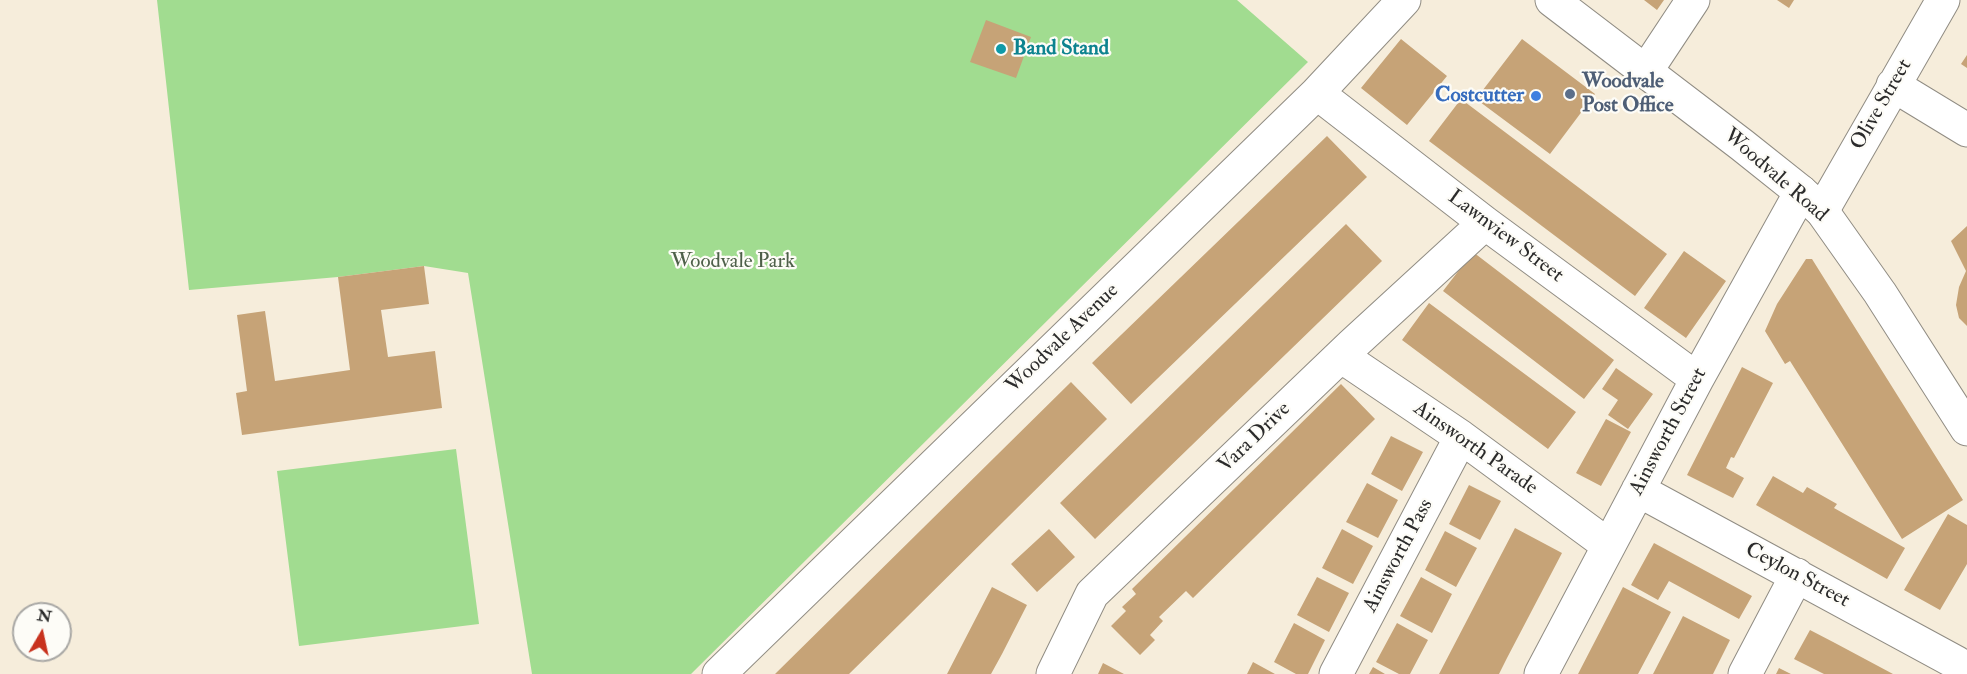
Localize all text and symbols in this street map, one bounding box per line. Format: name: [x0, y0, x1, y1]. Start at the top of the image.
place label: Band Stand: [1013, 36, 1109, 62]
marker: Band Stand: [994, 42, 1008, 56]
street label: Olive Street: [1846, 55, 1918, 155]
place label: Woodvale Post Office: [1582, 69, 1673, 119]
place label: Costcutter: [1435, 83, 1524, 109]
marker: Woodvale Post Office: [1563, 87, 1577, 101]
marker: Costcutter: [1529, 89, 1543, 103]
street label: Woodvale Road: [1718, 124, 1832, 228]
street label: Lawnview Street: [1442, 185, 1568, 289]
park label: Woodvale Park: [671, 249, 795, 275]
street label: Woodvale Avenue: [1001, 279, 1125, 399]
street label: Ainsworth Street: [1625, 364, 1713, 500]
street label: Vara Drive: [1214, 397, 1296, 479]
street label: Ainsworth Parade: [1408, 397, 1542, 501]
street label: Ainsworth Pass: [1359, 495, 1439, 617]
street label: Ceylon Street: [1741, 538, 1853, 614]
north arrow: [12, 602, 72, 662]
text: N: [36, 605, 53, 627]

